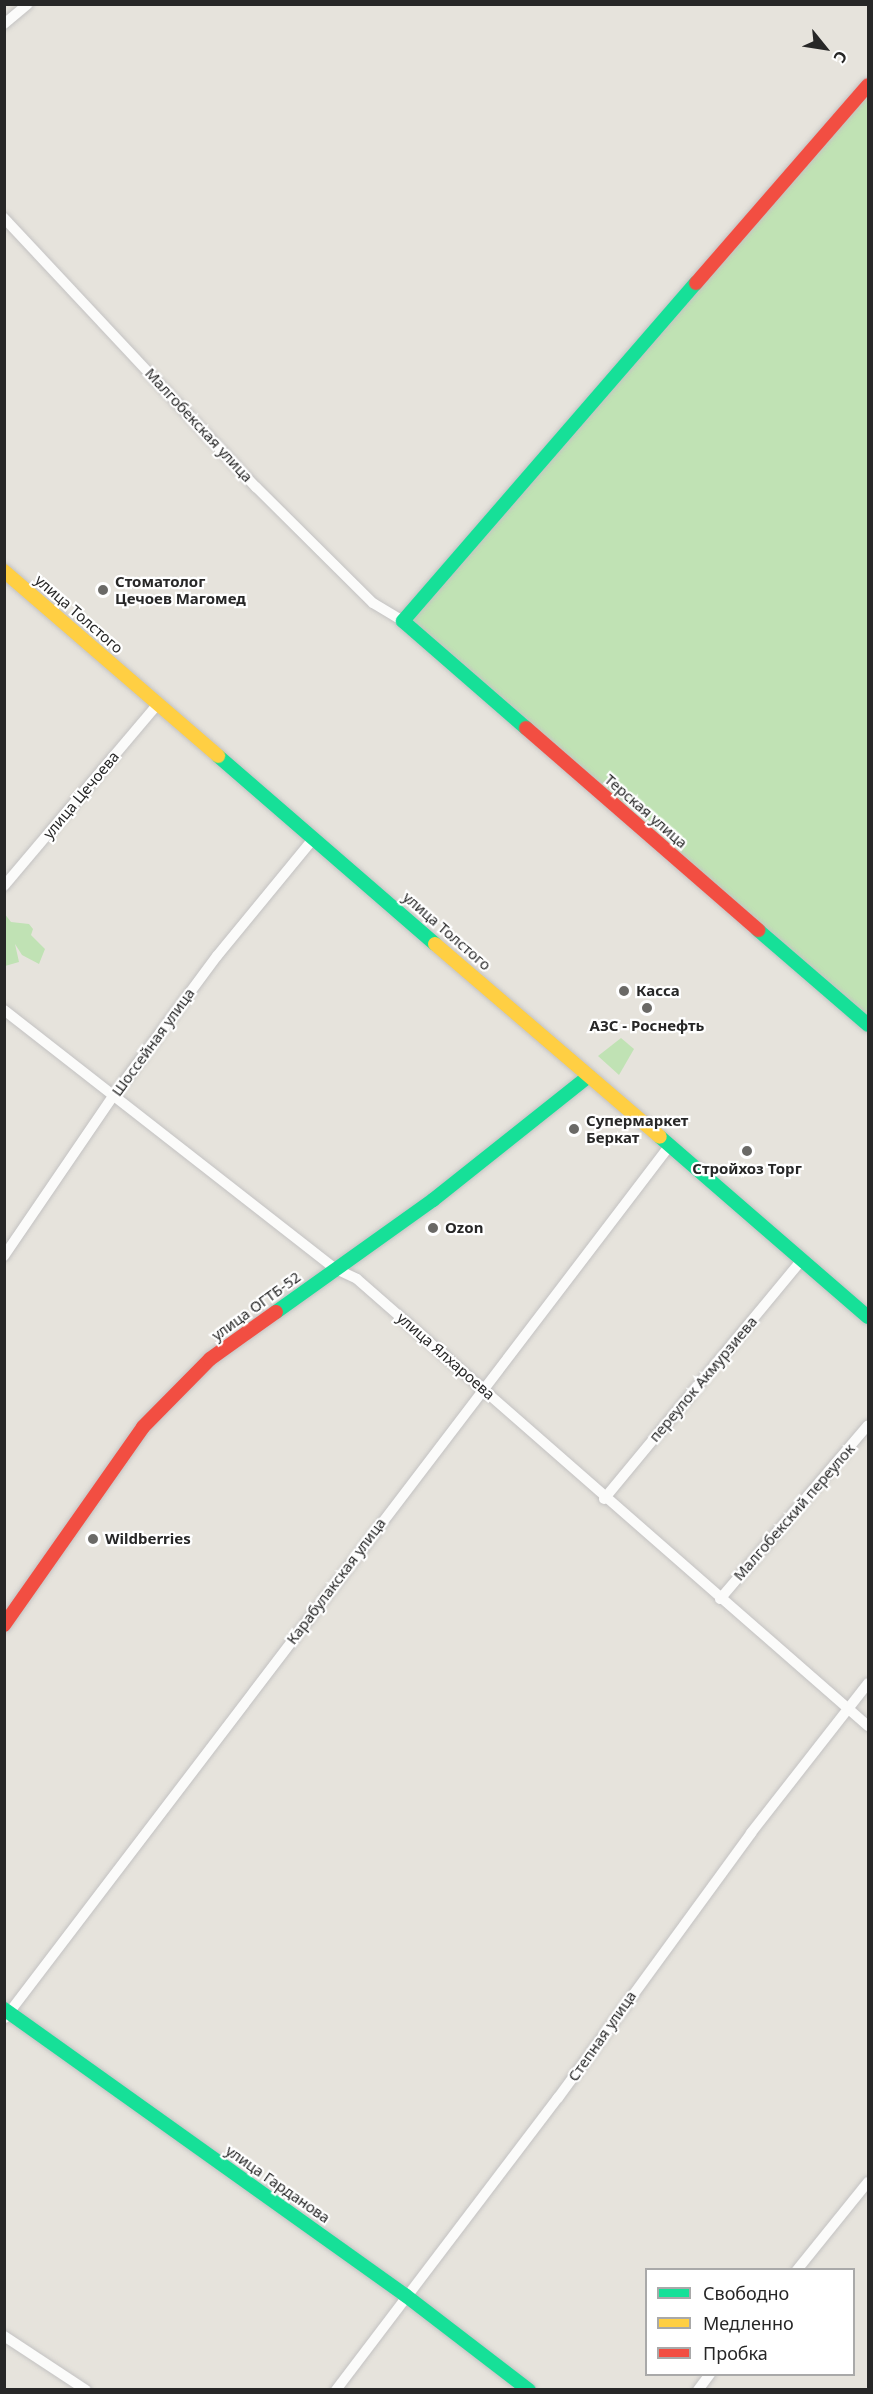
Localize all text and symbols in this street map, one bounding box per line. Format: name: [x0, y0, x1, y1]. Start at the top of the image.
north arrow: [795, 18, 855, 78]
text: С: [828, 47, 853, 67]
street label: Малгобекская улица: [141, 364, 257, 486]
street label: улица Толстого: [31, 571, 127, 657]
place label: Стоматолог Цечоев Магомед: [115, 572, 246, 607]
marker: Стоматолог Цечоев Магомед: [96, 583, 110, 597]
street label: улица Цечоева: [39, 748, 123, 842]
street label: Терская улица: [601, 770, 691, 852]
street label: улица Толстого: [399, 888, 495, 974]
place label: Касса: [636, 982, 680, 1000]
street label: Шоссейная улица: [108, 984, 198, 1100]
marker: Касса: [617, 984, 631, 998]
marker: АЗС - Роснефть: [640, 1001, 654, 1015]
place label: АЗС - Роснефть: [590, 1017, 704, 1035]
place label: Супермаркет Беркат: [586, 1111, 688, 1146]
marker: Супермаркет Беркат: [567, 1122, 581, 1136]
marker: Стройхоз Торг: [740, 1144, 754, 1158]
place label: Стройхоз Торг: [692, 1160, 802, 1178]
place label: Ozon: [445, 1219, 483, 1237]
marker: Ozon: [426, 1221, 440, 1235]
street label: улица ОГТБ-52: [208, 1268, 304, 1344]
street label: улица Ялхароева: [393, 1309, 499, 1403]
street label: переулок Акмурзиева: [645, 1313, 761, 1445]
street label: Малгобекский переулок: [730, 1440, 858, 1584]
street label: Карабулакская улица: [283, 1514, 389, 1648]
place label: Wildberries: [105, 1530, 191, 1548]
marker: Wildberries: [86, 1532, 100, 1546]
street label: Степная улица: [564, 1987, 640, 2085]
street label: улица Гарданова: [222, 2141, 334, 2227]
legend: [645, 2268, 855, 2376]
text: Свободно: [703, 2281, 789, 2305]
text: Медленно: [703, 2311, 794, 2335]
text: Пробка: [703, 2341, 768, 2365]

